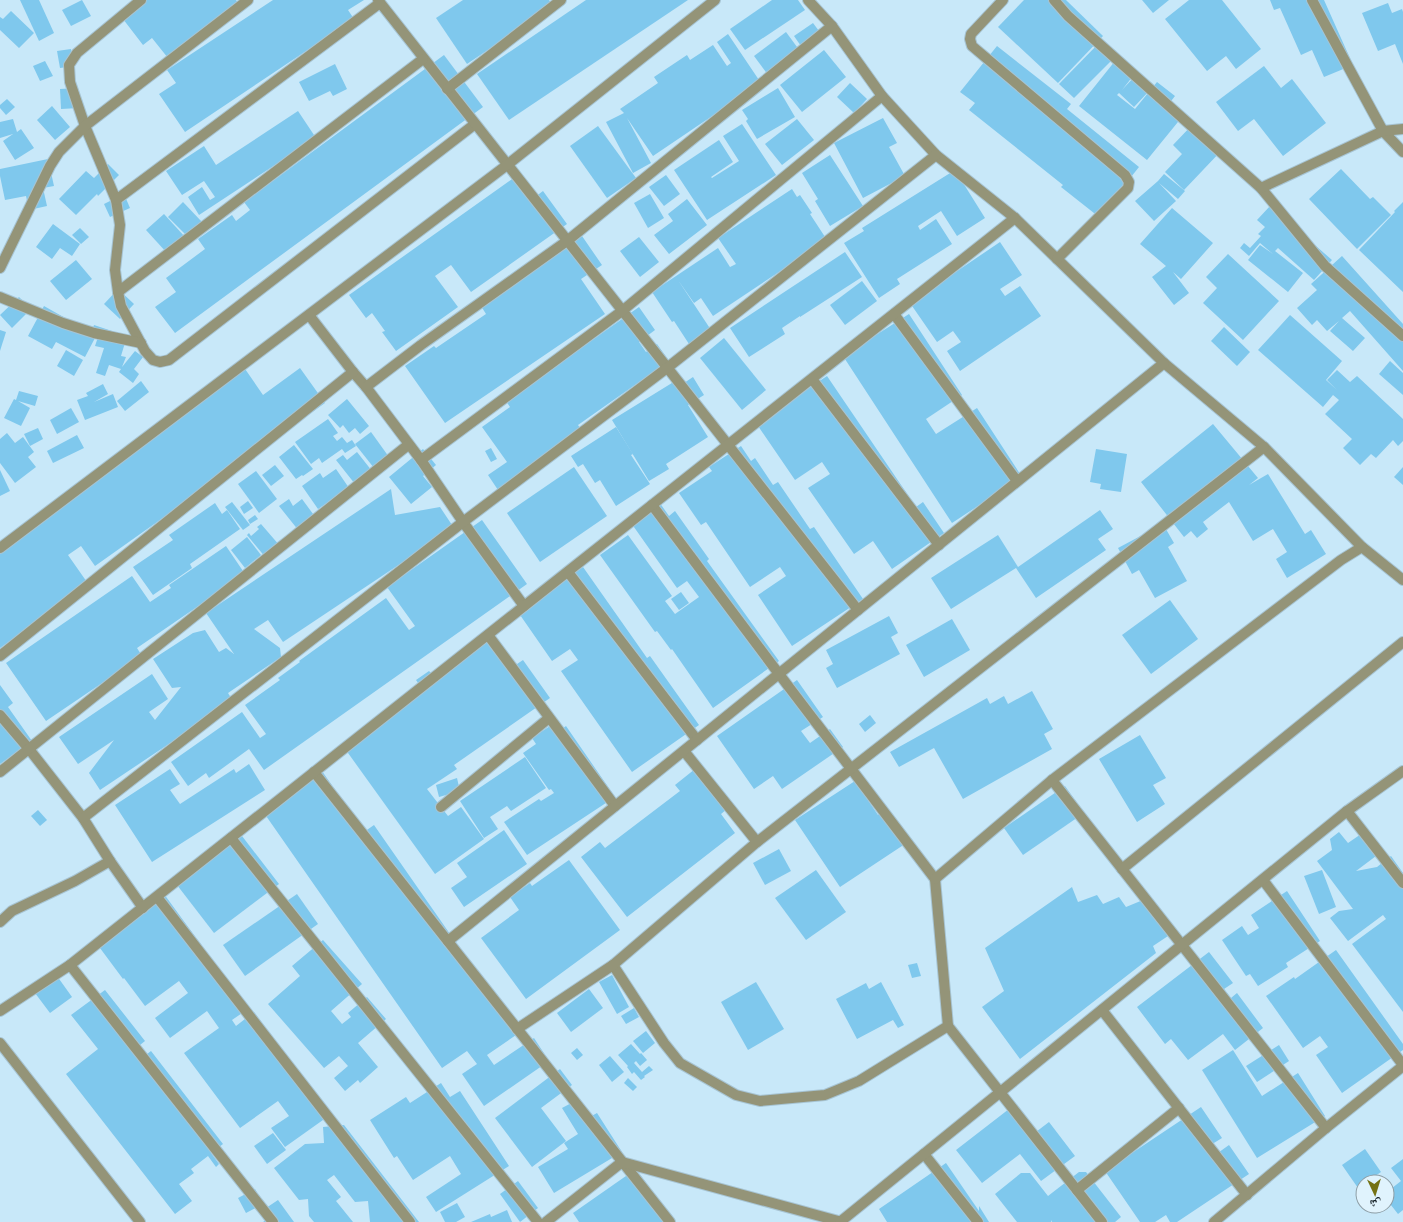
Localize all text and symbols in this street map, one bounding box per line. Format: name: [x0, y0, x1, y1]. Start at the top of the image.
north arrow: [1355, 1174, 1395, 1214]
text: ش: [1369, 1196, 1382, 1212]

